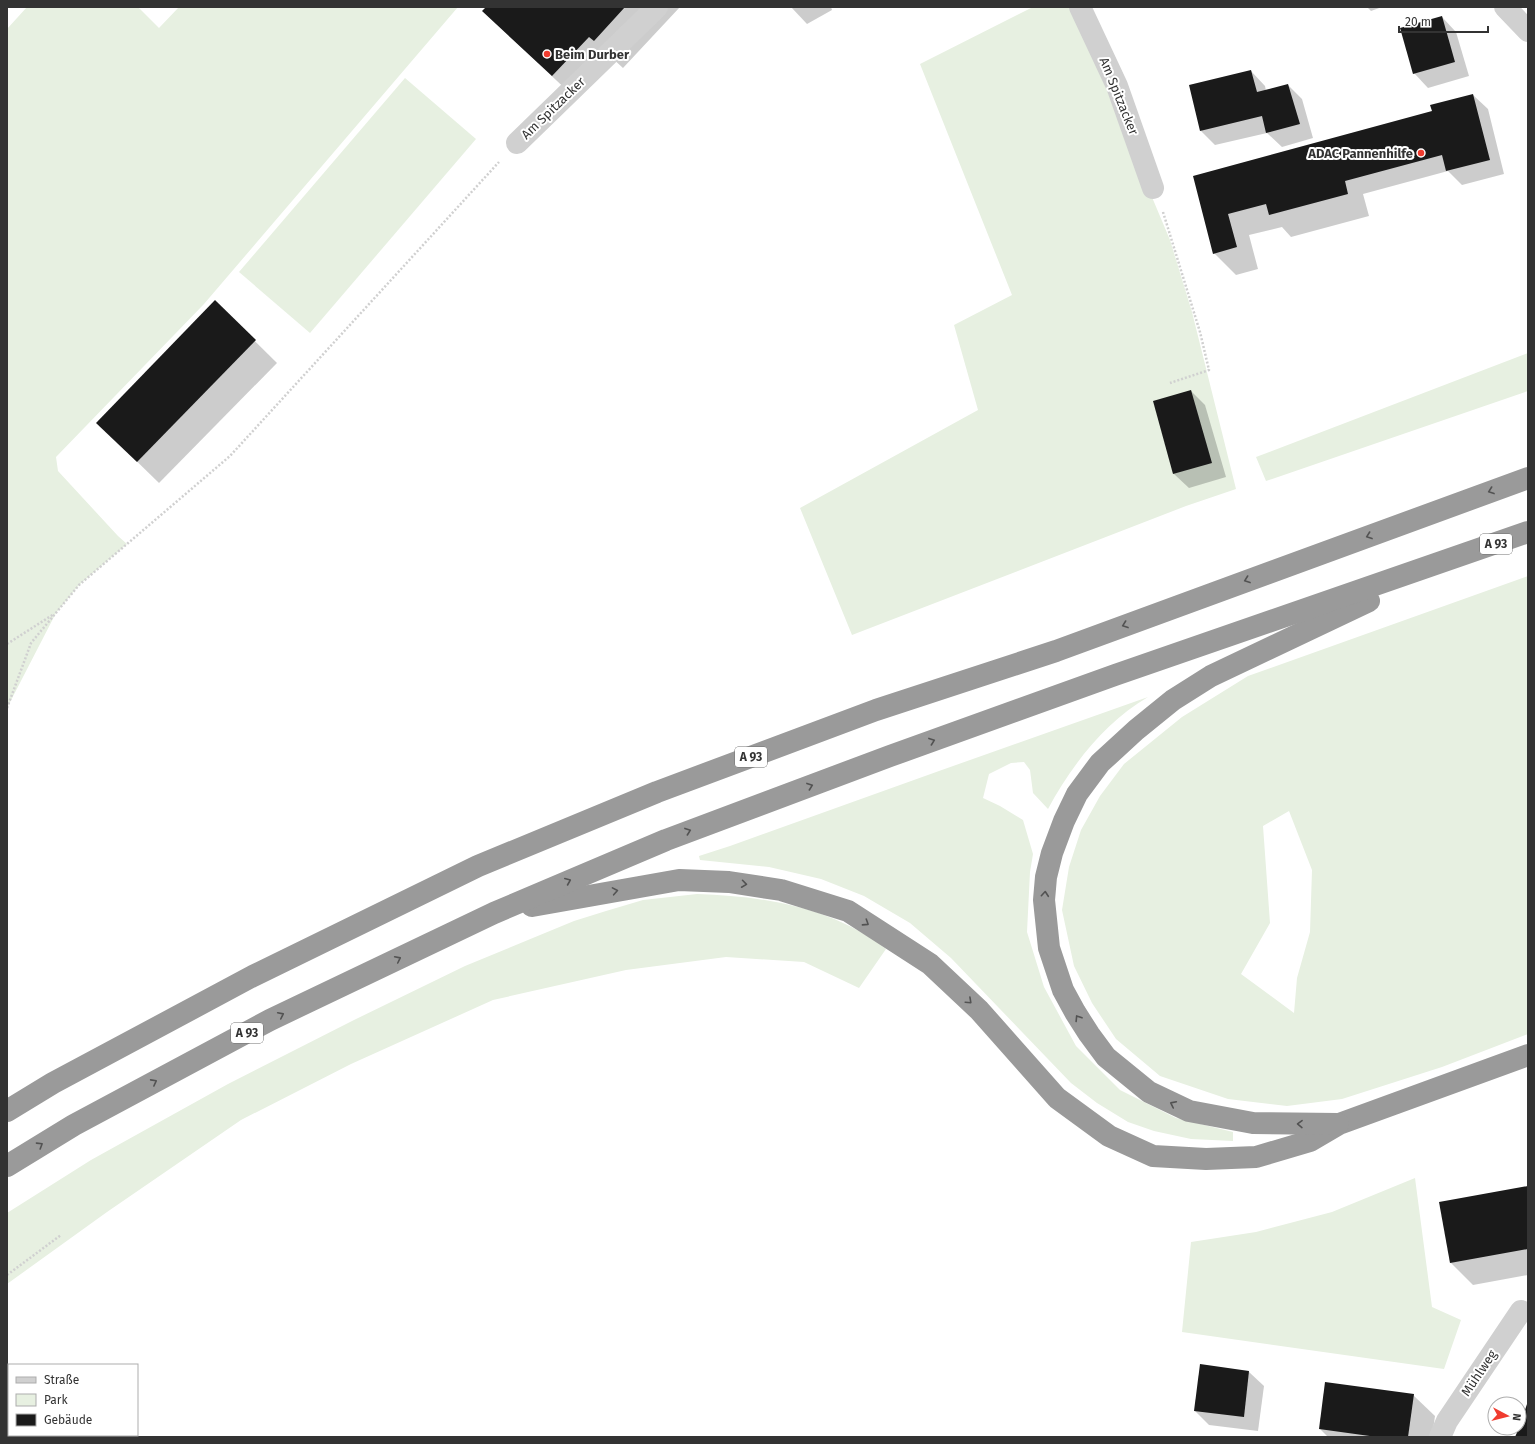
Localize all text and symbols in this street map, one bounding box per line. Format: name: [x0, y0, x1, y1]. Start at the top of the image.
scale bar: [1399, 8, 1488, 34]
text: 20 m: [1405, 15, 1431, 29]
place label: Beim Durber: [555, 47, 630, 62]
marker: Beim Durber: [542, 49, 552, 59]
street label: Am Spitzacker: [1097, 55, 1141, 137]
street label: Am Spitzacker: [518, 74, 588, 142]
place label: ADAC Pannenhilfe: [1307, 146, 1413, 161]
marker: ADAC Pannenhilfe: [1416, 148, 1426, 158]
one-way arrow: [1488, 487, 1495, 495]
one-way arrow: [1366, 531, 1373, 539]
road number: A 93: [1480, 534, 1512, 554]
one-way arrow: [1244, 576, 1251, 584]
one-way arrow: [1122, 621, 1129, 629]
one-way arrow: [929, 737, 936, 746]
road number: A 93: [735, 747, 767, 767]
one-way arrow: [807, 783, 814, 791]
one-way arrow: [685, 828, 692, 836]
one-way arrow: [564, 878, 572, 886]
one-way arrow: [741, 879, 747, 888]
one-way arrow: [612, 888, 618, 896]
one-way arrow: [1040, 891, 1049, 897]
one-way arrow: [862, 918, 869, 925]
one-way arrow: [394, 956, 402, 964]
one-way arrow: [964, 997, 972, 1004]
one-way arrow: [277, 1012, 284, 1020]
one-way arrow: [1076, 1015, 1083, 1022]
road number: A 93: [231, 1023, 263, 1043]
one-way arrow: [150, 1079, 157, 1087]
one-way arrow: [1169, 1101, 1177, 1109]
one-way arrow: [1297, 1120, 1303, 1128]
one-way arrow: [36, 1143, 43, 1150]
street label: Mühlweg: [1458, 1347, 1500, 1399]
legend: [8, 1364, 138, 1436]
text: Straße: [44, 1373, 79, 1387]
text: Park: [44, 1393, 68, 1407]
north arrow: [1487, 1396, 1527, 1436]
text: Gebäude: [44, 1413, 92, 1427]
text: N: [1510, 1413, 1523, 1422]

